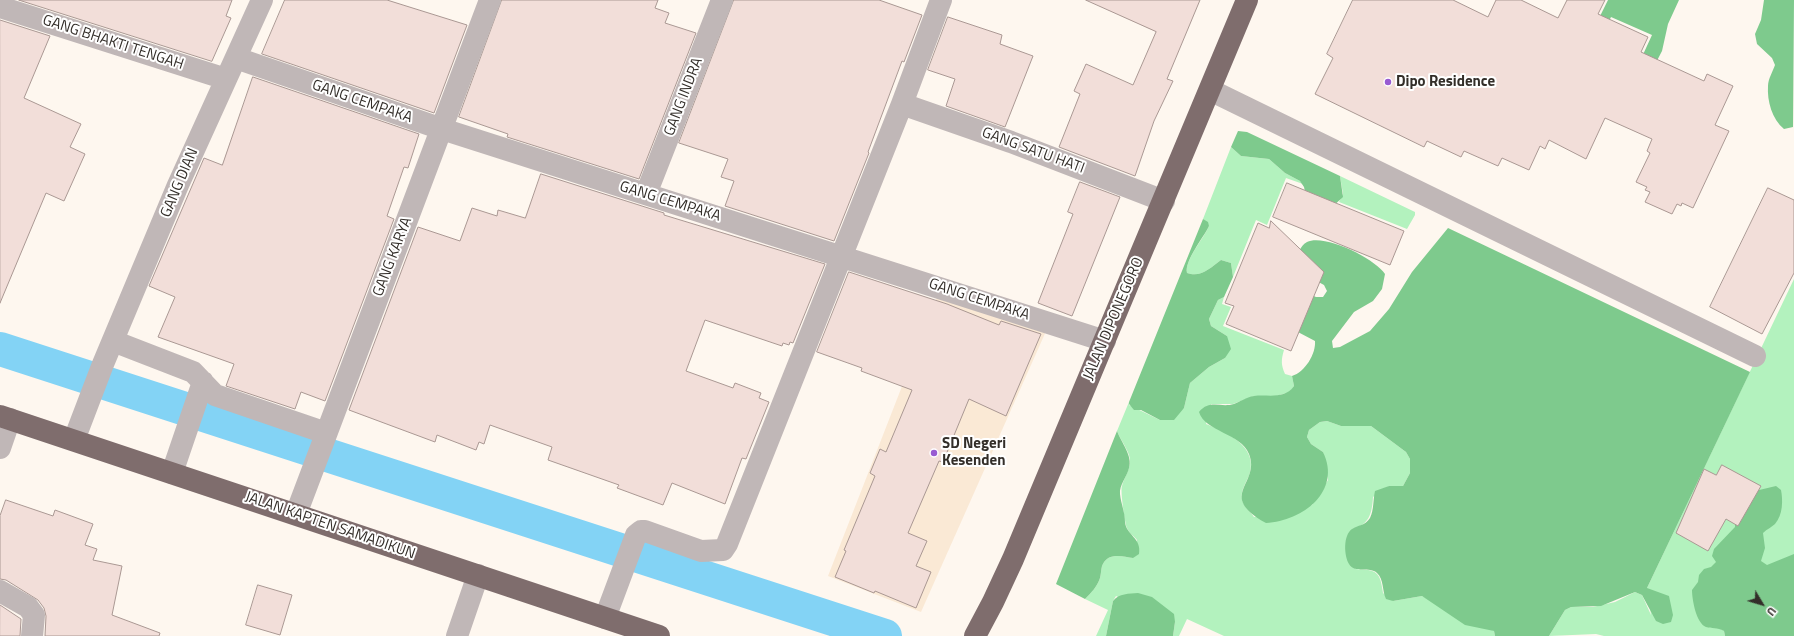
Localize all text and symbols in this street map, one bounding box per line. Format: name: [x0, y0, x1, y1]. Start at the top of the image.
street label: GANG BHAKTI TENGAH: [40, 12, 186, 74]
street label: GANG INDRA: [661, 55, 707, 139]
place label: Dipo Residence: [1396, 73, 1495, 91]
street label: GANG CEMPAKA: [310, 76, 414, 128]
marker: Dipo Residence: [1383, 77, 1393, 87]
street label: GANG SATU HATI: [979, 124, 1087, 178]
street label: GANG DIAN: [157, 146, 203, 220]
street label: GANG CEMPAKA: [617, 178, 723, 226]
street label: GANG KARYA: [370, 215, 416, 299]
street label: JALAN DIPONEGORO: [1080, 255, 1148, 383]
street label: GANG CEMPAKA: [926, 275, 1032, 325]
place label: SD Negeri Kesenden: [942, 435, 1006, 470]
marker: SD Negeri Kesenden: [929, 448, 939, 458]
street label: JALAN KAPTEN SAMADIKUN: [242, 488, 418, 564]
north arrow: [1742, 584, 1782, 624]
text: U: [1763, 604, 1780, 619]

